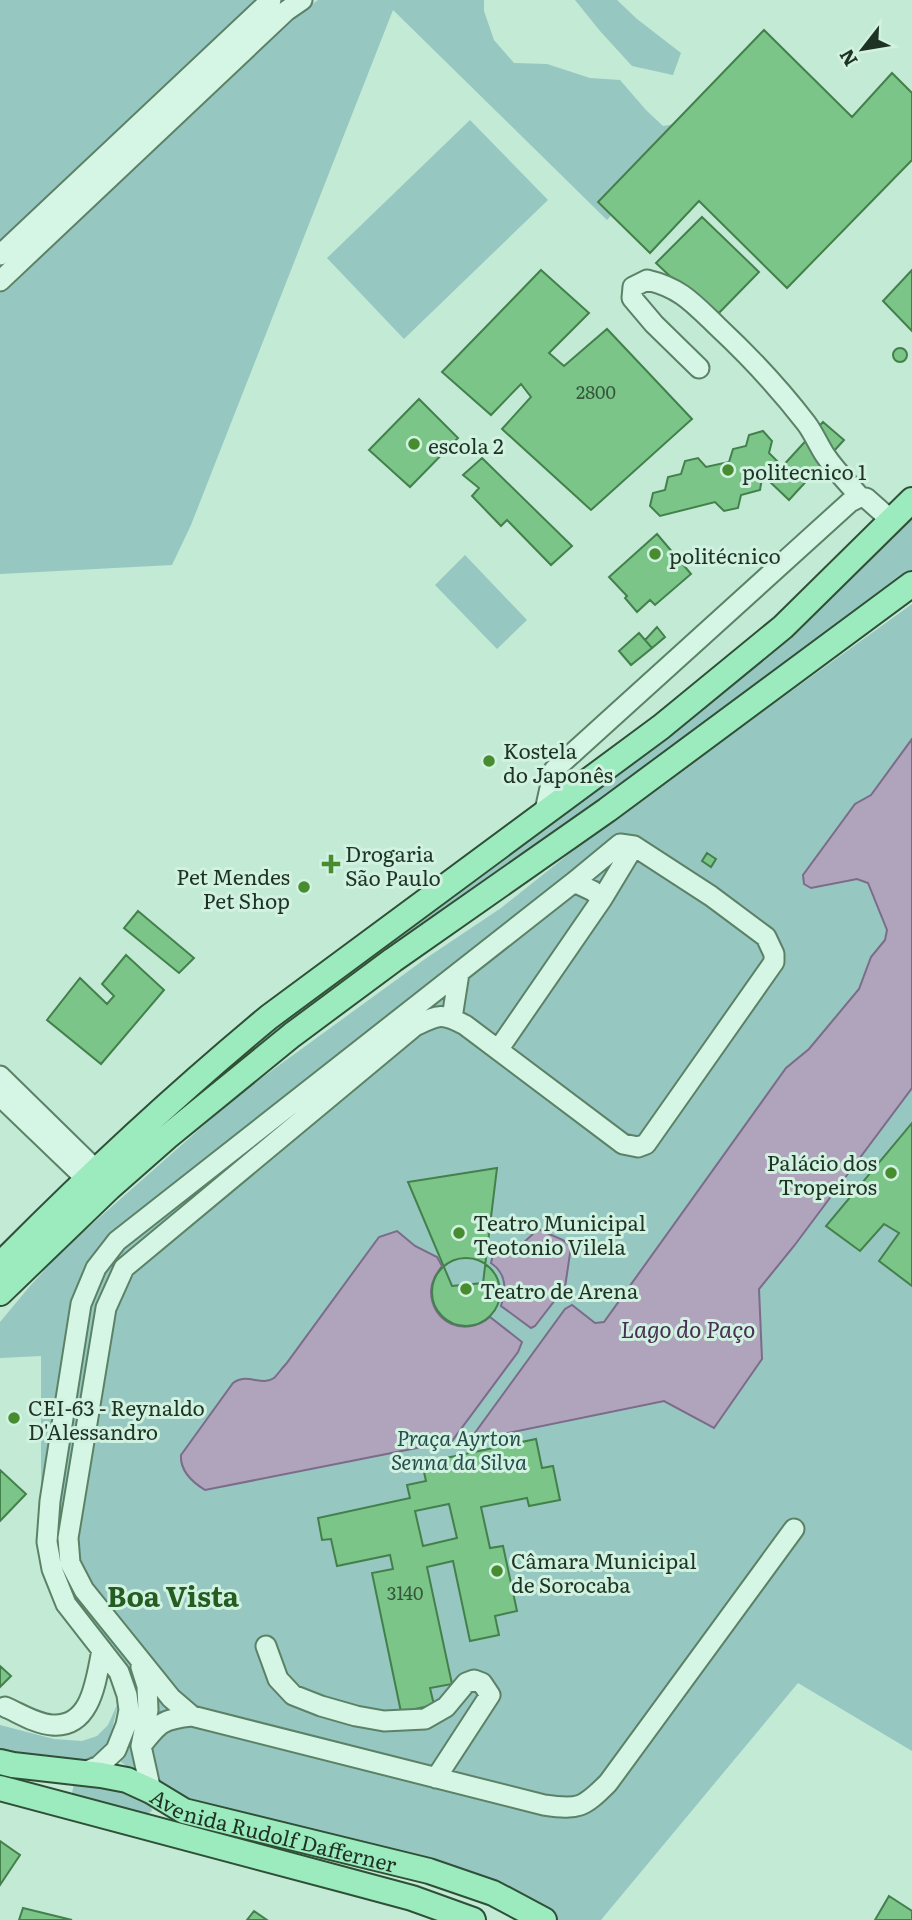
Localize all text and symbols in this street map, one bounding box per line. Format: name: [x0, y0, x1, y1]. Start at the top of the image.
north arrow: [828, 14, 898, 84]
text: N: [831, 44, 864, 72]
house number: 2800: [576, 378, 616, 405]
place label: escola 2: [428, 429, 504, 460]
marker: escola 2: [406, 436, 422, 452]
place label: politecnico 1: [742, 455, 867, 486]
marker: politecnico 1: [720, 462, 736, 478]
place label: politécnico: [669, 539, 781, 570]
marker: politécnico: [647, 546, 663, 562]
place label: Kostela do Japonês: [503, 734, 613, 789]
marker: Kostela do Japonês: [481, 753, 497, 769]
place label: Drogaria São Paulo: [345, 837, 441, 892]
marker: Drogaria São Paulo: [323, 856, 339, 872]
place label: Pet Mendes Pet Shop: [176, 860, 290, 915]
marker: Pet Mendes Pet Shop: [296, 879, 312, 895]
place label: Palácio dos Tropeiros: [767, 1146, 877, 1201]
marker: Palácio dos Tropeiros: [883, 1165, 899, 1181]
place label: Teatro Municipal Teotonio Vilela: [473, 1206, 646, 1261]
marker: Teatro Municipal Teotonio Vilela: [451, 1225, 467, 1241]
place label: Teatro de Arena: [480, 1274, 639, 1305]
marker: Teatro de Arena: [458, 1281, 474, 1297]
water label: Lago do Paço: [621, 1311, 755, 1345]
place label: CEI-63 - Reynaldo D'Alessandro: [28, 1391, 205, 1446]
marker: CEI-63 - Reynaldo D'Alessandro: [6, 1410, 22, 1426]
park label: Praça Ayrton Senna da Silva: [391, 1421, 527, 1476]
place label: Câmara Municipal de Sorocaba: [511, 1544, 697, 1599]
marker: Câmara Municipal de Sorocaba: [489, 1563, 505, 1579]
district label: Boa Vista: [107, 1574, 240, 1616]
house number: 3140: [387, 1579, 423, 1606]
street label: Avenida Rudolf Dafferner: [146, 1779, 400, 1878]

